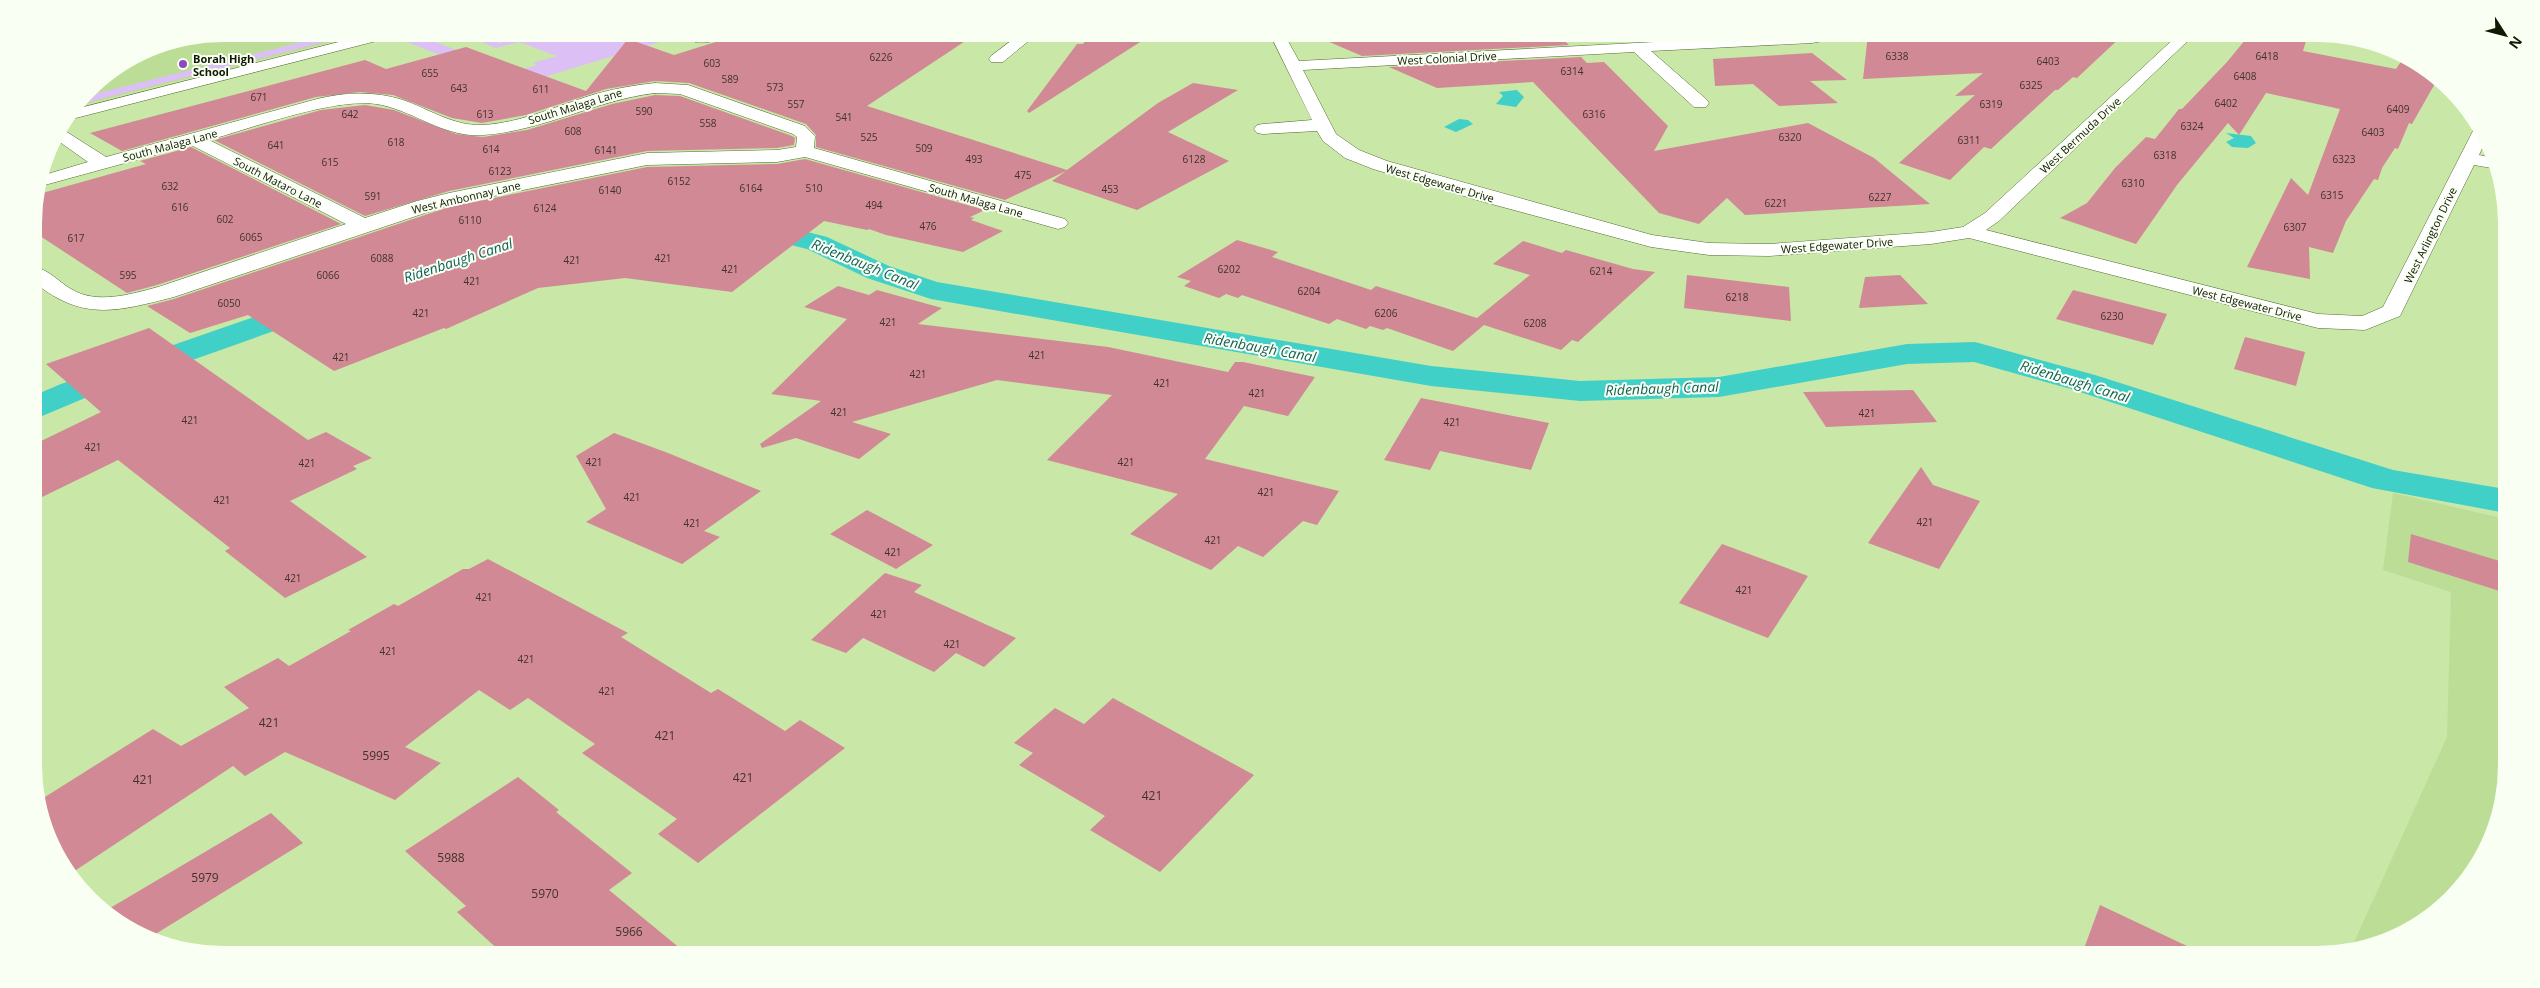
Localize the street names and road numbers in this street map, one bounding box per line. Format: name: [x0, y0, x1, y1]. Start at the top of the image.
street label: West Colonial Drive: [1397, 48, 1497, 68]
street label: South Malaga Lane: [526, 85, 624, 127]
street label: West Bermuda Drive: [2036, 93, 2124, 177]
street label: South Malaga Lane: [121, 125, 219, 165]
street label: South Mataro Lane: [231, 153, 325, 211]
street label: West Edgewater Drive: [1384, 160, 1496, 206]
street label: West Ambonnay Lane: [410, 177, 522, 217]
street label: South Malaga Lane: [927, 179, 1025, 221]
street label: West Arlington Drive: [2400, 184, 2460, 286]
street label: West Edgewater Drive: [1780, 234, 1894, 256]
street label: West Edgewater Drive: [2191, 282, 2303, 324]

